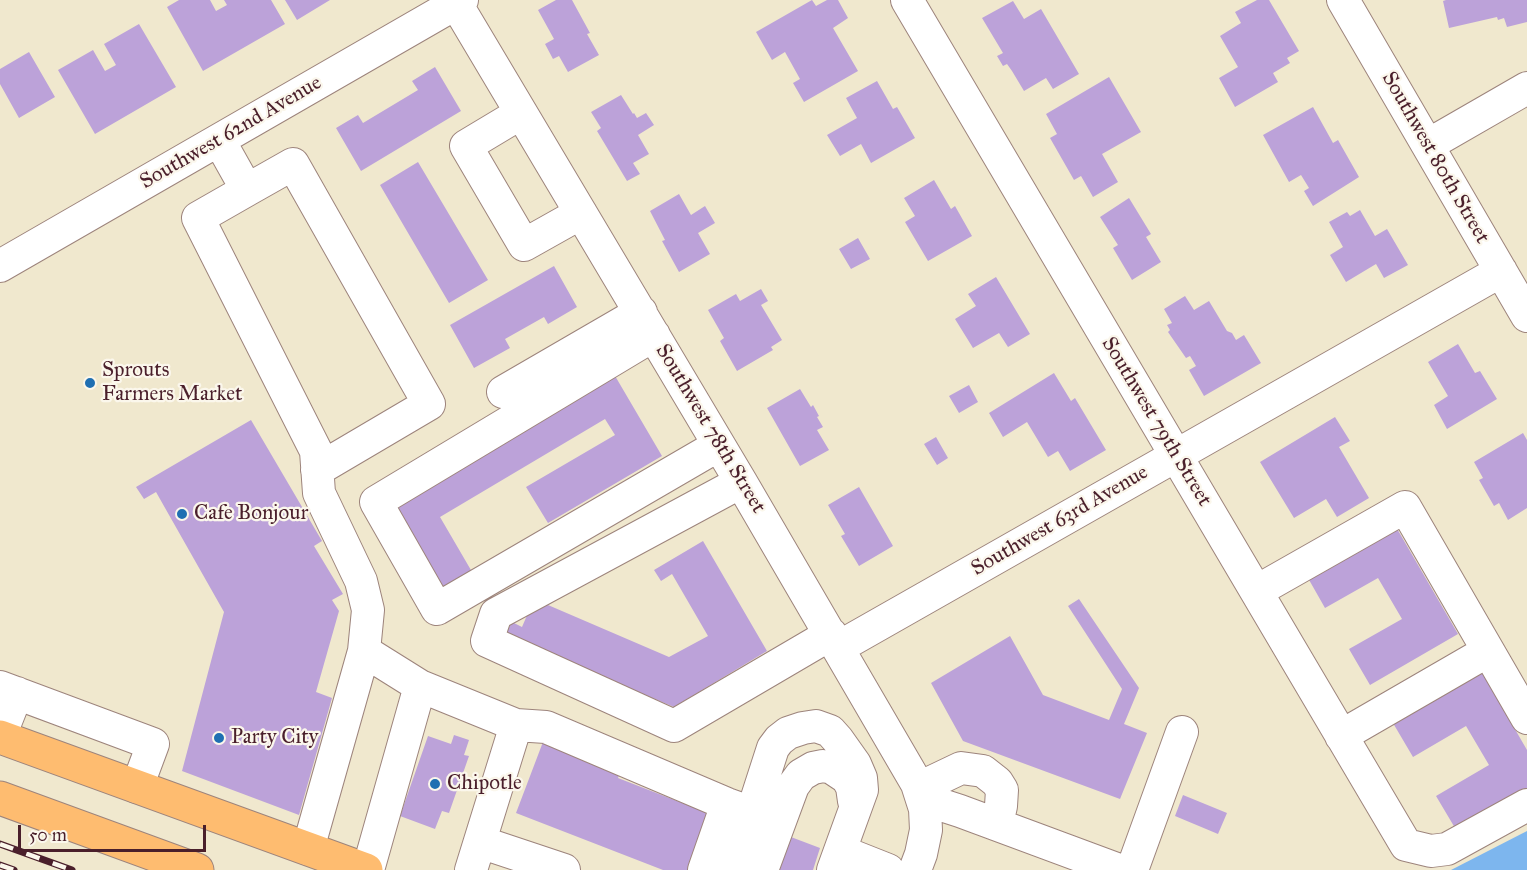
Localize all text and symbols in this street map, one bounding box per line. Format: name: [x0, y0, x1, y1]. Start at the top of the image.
street label: Southwest 80th Street: [1376, 68, 1494, 248]
street label: Southwest 62nd Avenue: [136, 71, 326, 195]
street label: Southwest 79th Street: [1095, 333, 1217, 511]
street label: Southwest 78th Street: [649, 340, 771, 518]
place label: Sprouts Farmers Market: [102, 358, 242, 408]
marker: Sprouts Farmers Market: [83, 376, 97, 390]
street label: Southwest 63rd Avenue: [967, 460, 1153, 582]
place label: Cafe Bonjour: [194, 501, 308, 527]
marker: Cafe Bonjour: [175, 507, 189, 521]
place label: Party City: [231, 725, 318, 751]
marker: Party City: [212, 731, 226, 745]
place label: Chipotle: [447, 771, 522, 797]
marker: Chipotle: [428, 777, 442, 791]
scale bar: [21, 813, 208, 851]
text: 50 m: [29, 824, 67, 846]

